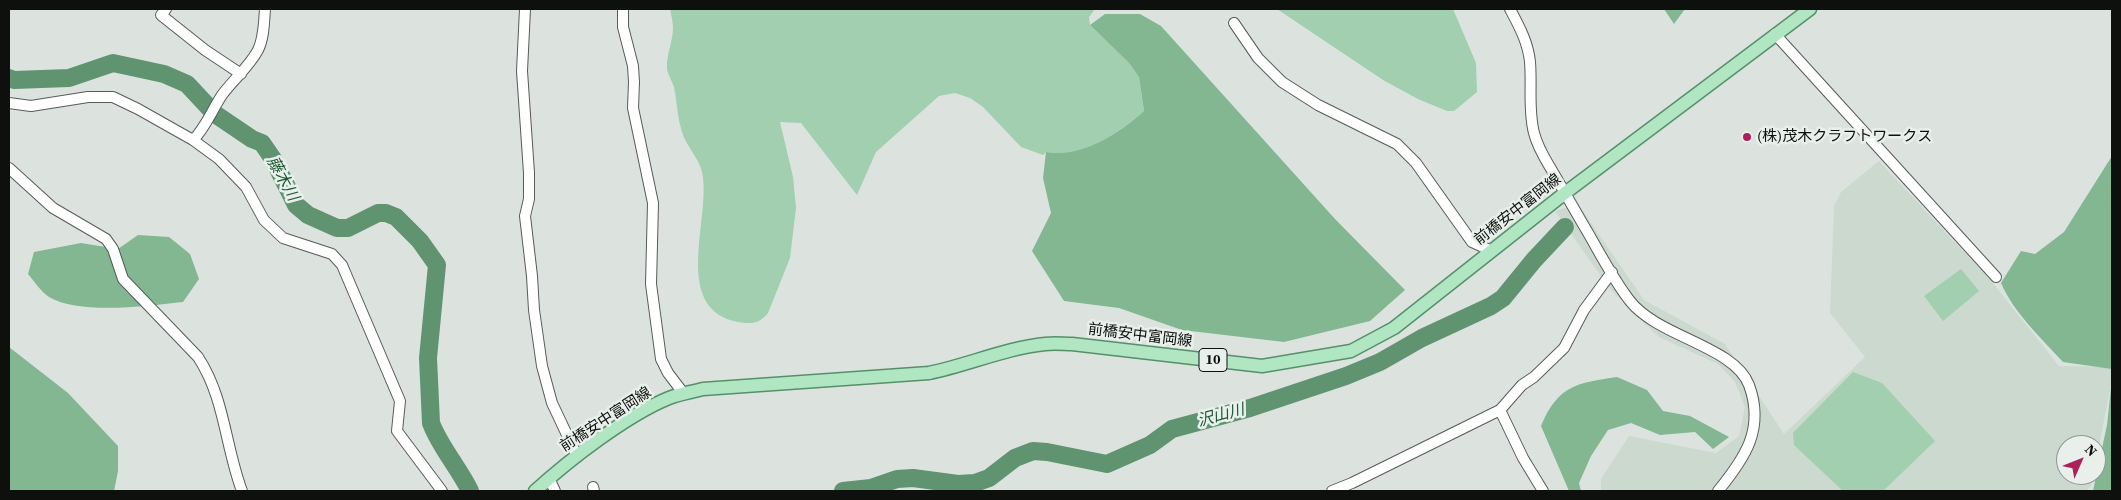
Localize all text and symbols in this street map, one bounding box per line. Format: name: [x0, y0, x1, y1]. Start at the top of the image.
place label: (株)茂木クラフトワークス: [1757, 128, 1932, 146]
marker: (株)茂木クラフトワークス: [1741, 131, 1753, 143]
water label: 藤木川: [262, 153, 302, 205]
street label: 前橋安中富岡線: [1471, 171, 1565, 249]
street label: 前橋安中富岡線: [1087, 321, 1193, 351]
road number: 10: [1199, 348, 1227, 372]
street label: 前橋安中富岡線: [557, 384, 655, 456]
water label: 沢山川: [1195, 401, 1247, 431]
north arrow: [2056, 435, 2106, 485]
text: N: [2080, 440, 2102, 461]

